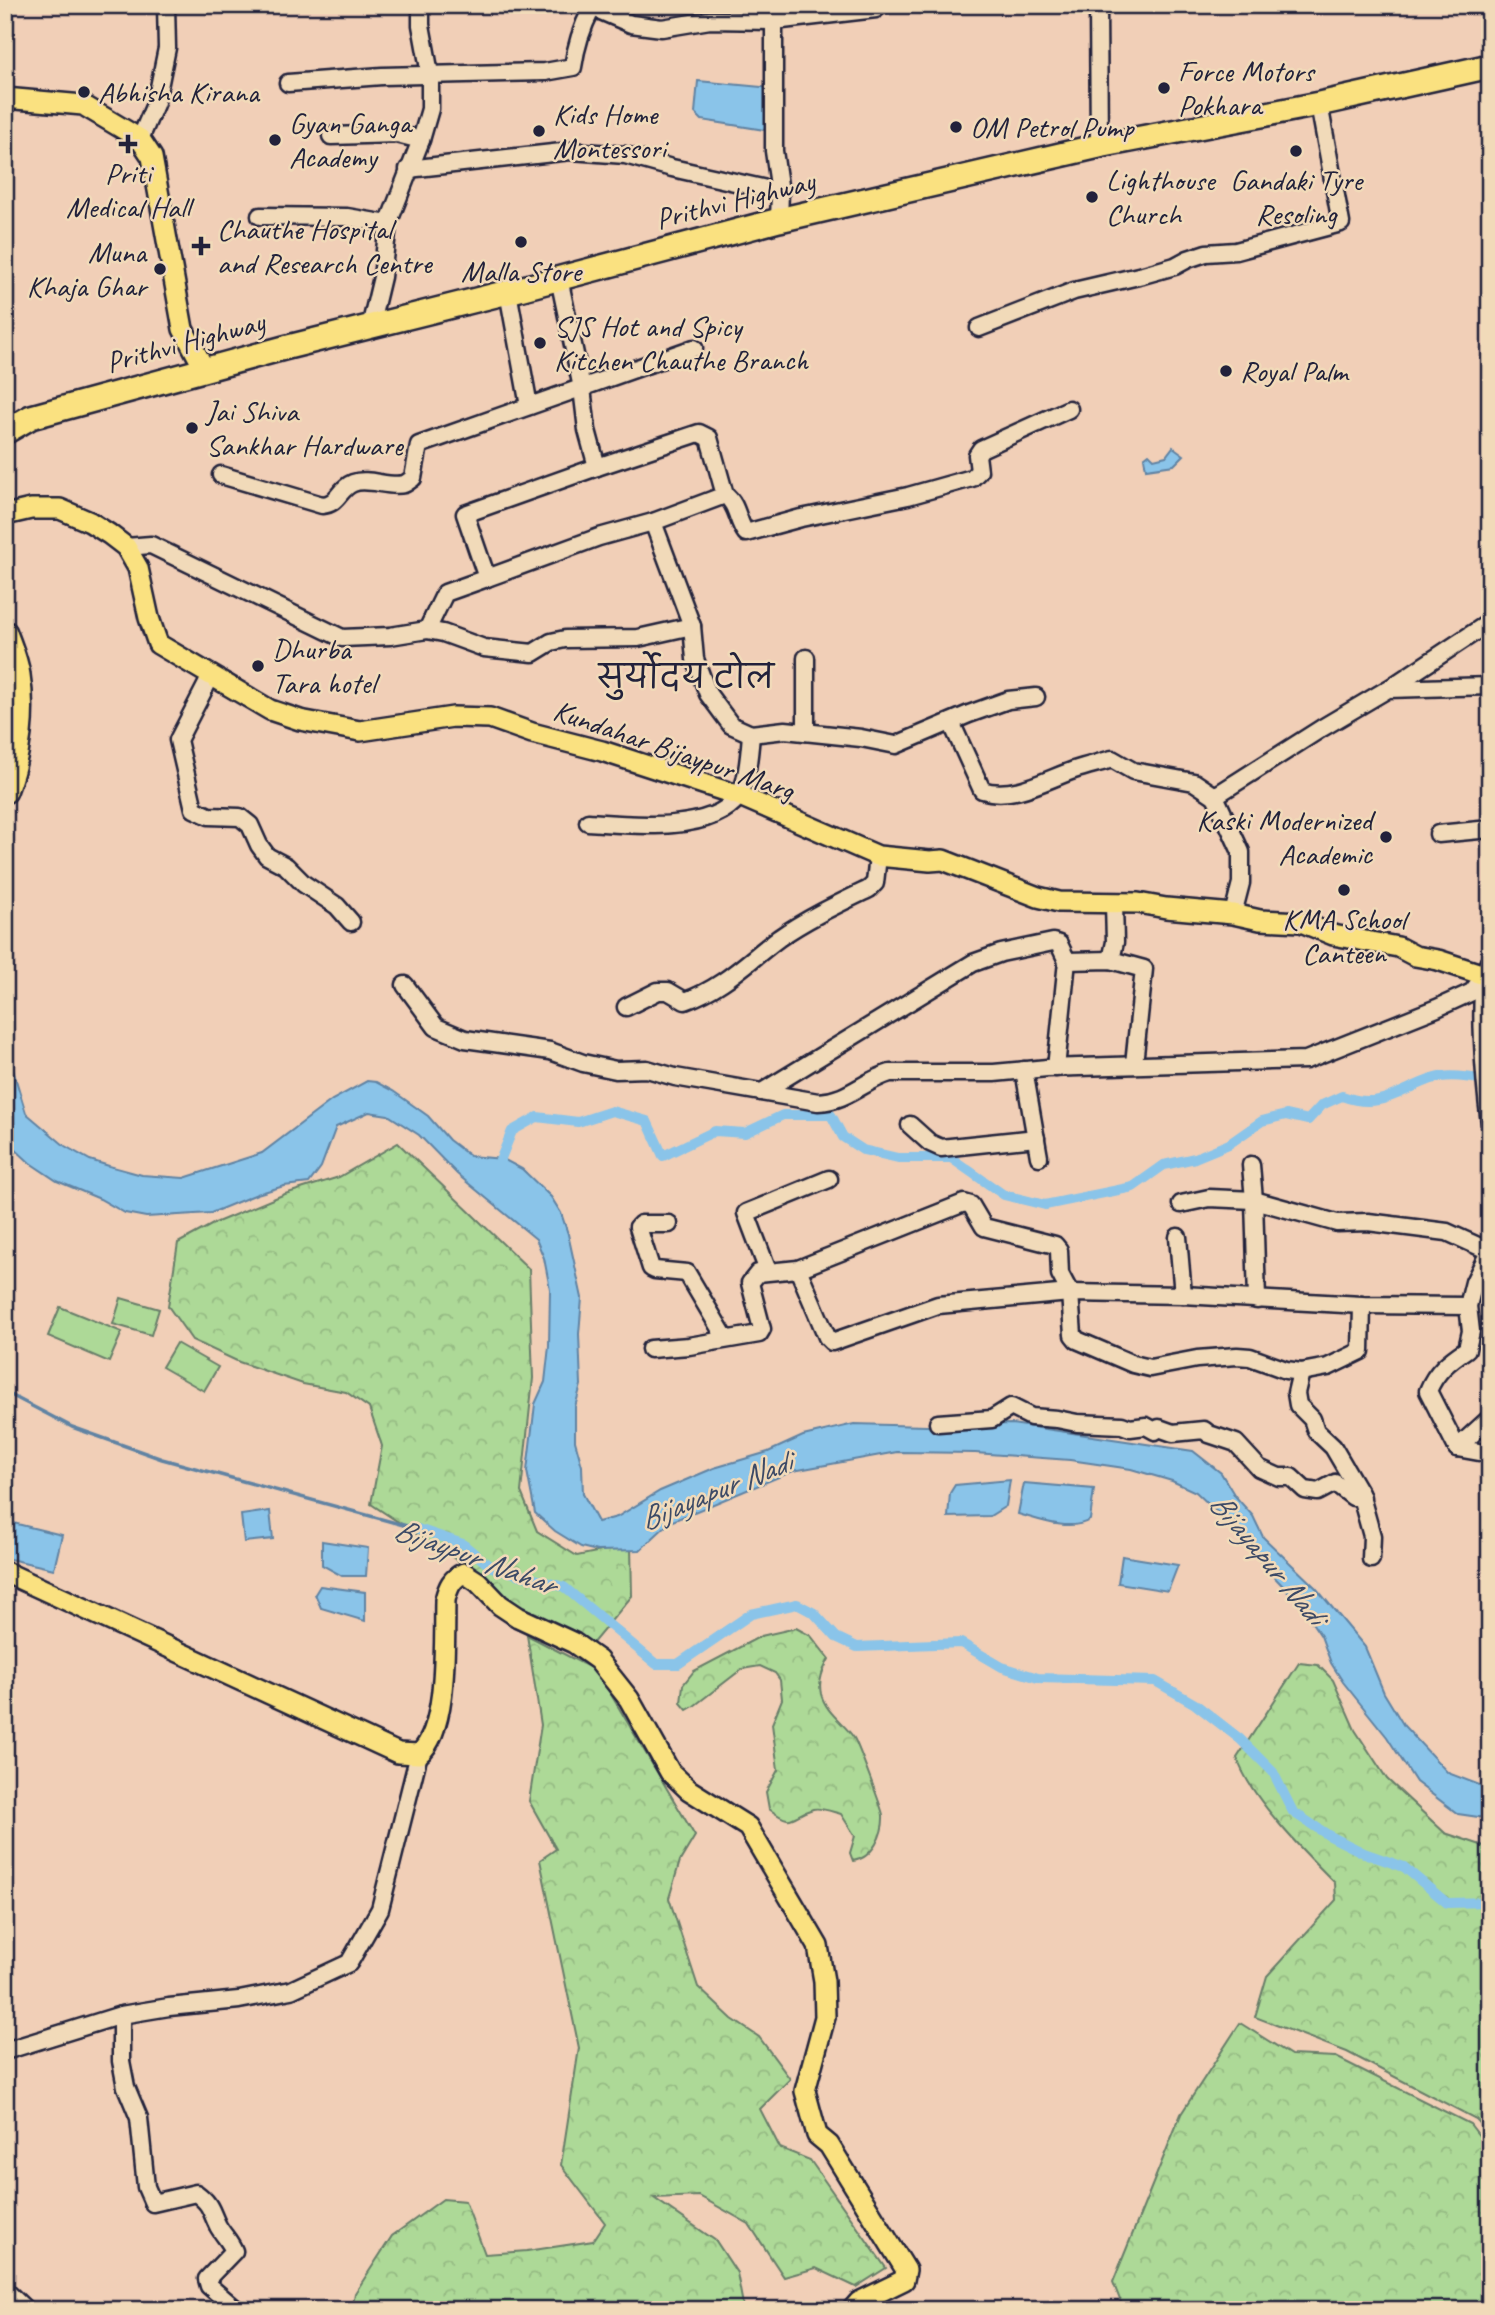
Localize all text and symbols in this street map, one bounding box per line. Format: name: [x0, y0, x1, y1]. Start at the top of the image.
place label: Force Motors Pokhara: [1178, 52, 1316, 124]
place label: Abhisha Kirana: [98, 73, 261, 111]
marker: Force Motors Pokhara: [1156, 80, 1172, 96]
marker: Abhisha Kirana: [76, 84, 92, 100]
place label: Kids Home Montessori: [553, 95, 669, 167]
place label: Gyan Ganga Academy: [289, 104, 414, 176]
place label: OM Petrol Pump: [970, 108, 1135, 146]
marker: OM Petrol Pump: [948, 119, 964, 135]
marker: Kids Home Montessori: [531, 123, 547, 139]
marker: Gyan Ganga Academy: [267, 132, 283, 148]
marker: Priti Medical Hall: [120, 136, 136, 152]
marker: Gandaki Tyre Resoling: [1288, 143, 1304, 159]
place label: Priti Medical Hall: [66, 154, 195, 226]
street label: Prithvi Highway: [652, 161, 820, 238]
place label: Lighthouse Church: [1106, 161, 1217, 233]
place label: Gandaki Tyre Resoling: [1230, 161, 1364, 233]
marker: Lighthouse Church: [1084, 189, 1100, 205]
place label: Chauthe Hospital and Research Centre: [217, 210, 434, 282]
place label: Muna Khaja Ghar: [27, 233, 149, 305]
marker: Malla Store: [513, 234, 529, 250]
marker: Chauthe Hospital and Research Centre: [191, 236, 211, 256]
place label: Malla Store: [461, 252, 583, 290]
marker: Muna Khaja Ghar: [152, 261, 168, 277]
street label: Prithvi Highway: [102, 302, 270, 381]
place label: SJS Hot and Spicy Kitchen Chauthe Branch: [554, 307, 809, 379]
marker: SJS Hot and Spicy Kitchen Chauthe Branch: [532, 335, 548, 351]
place label: Royal Palm: [1240, 352, 1350, 390]
marker: Royal Palm: [1218, 363, 1234, 379]
place label: Jai Shiva Sankhar Hardware: [204, 392, 405, 464]
marker: Jai Shiva Sankhar Hardware: [184, 420, 200, 436]
place label: Dhurba Tara hotel: [272, 630, 380, 702]
district label: सुर्योदय टोल: [596, 650, 776, 700]
marker: Dhurba Tara hotel: [250, 658, 266, 674]
street label: Kundahar Bijaypur Marg: [549, 691, 801, 809]
place label: Kaski Modernized Academic: [1196, 801, 1376, 873]
marker: Kaski Modernized Academic: [1378, 829, 1394, 845]
marker: KMA School Canteen: [1336, 882, 1352, 898]
place label: KMA School Canteen: [1282, 900, 1410, 972]
water label: Bijayapur Nadi: [633, 1438, 805, 1539]
water label: Bijayapur Nadi: [1200, 1484, 1340, 1639]
water label: Bijaypur Nahar: [389, 1508, 566, 1606]

